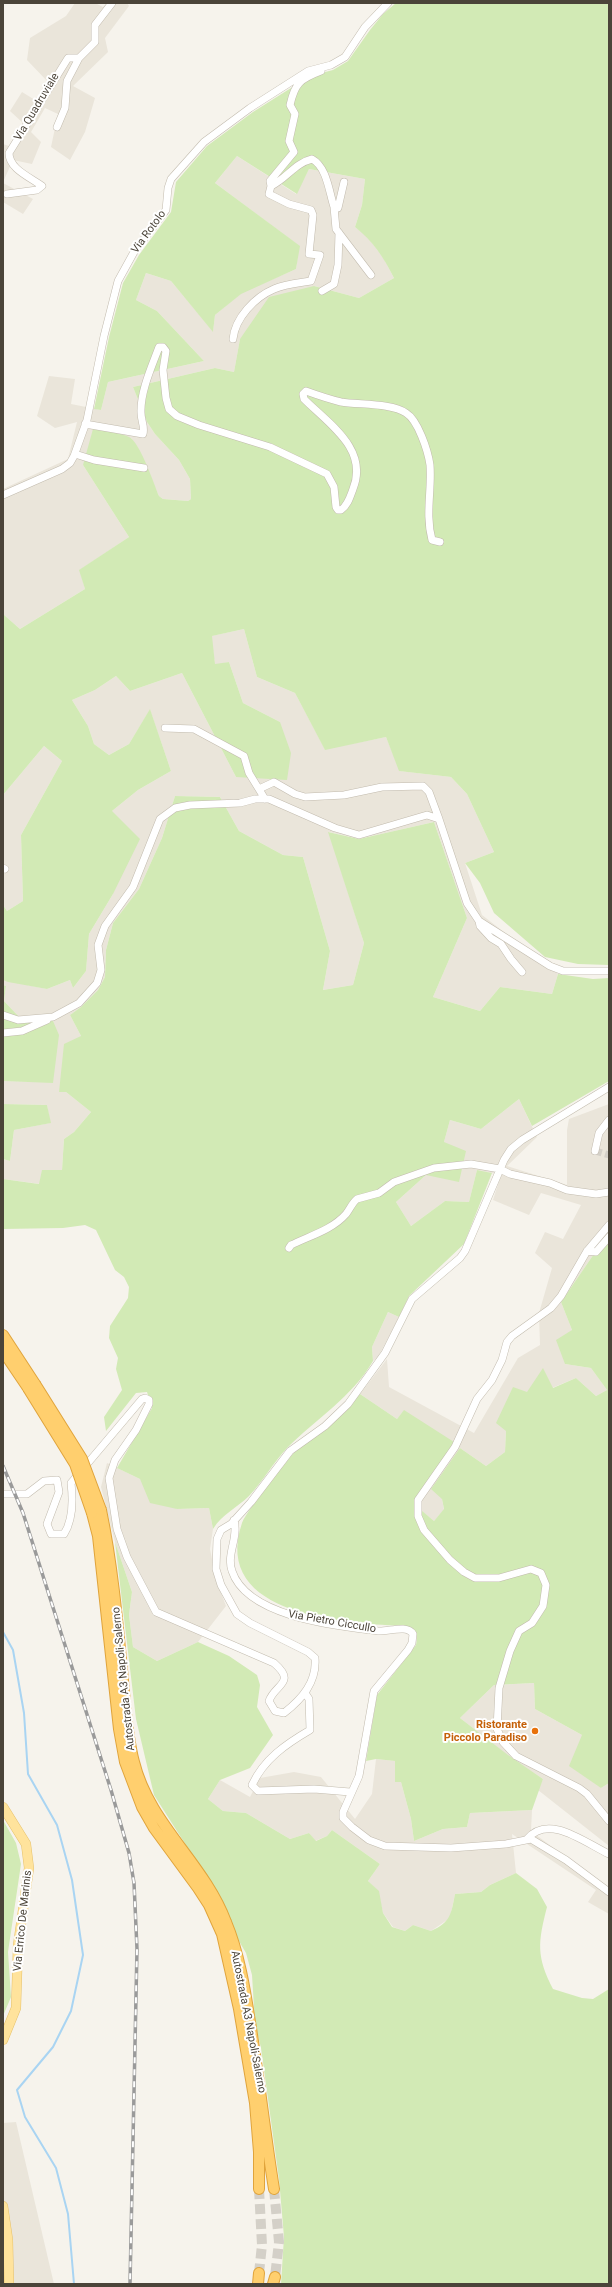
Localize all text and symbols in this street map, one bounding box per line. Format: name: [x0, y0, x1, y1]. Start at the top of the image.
street label: Via Quadruviale: [12, 71, 62, 143]
street label: Via Rotolo: [129, 208, 169, 256]
street label: Autostrada A3 Napoli-Salerno: [110, 1606, 138, 1752]
street label: Via Pietro Ciccullo: [287, 1608, 377, 1636]
place label: Ristorante Piccolo Paradiso: [444, 1718, 527, 1744]
marker: Ristorante Piccolo Paradiso: [530, 1726, 540, 1736]
street label: Via Errico De Marinis: [11, 1870, 35, 1972]
street label: Autostrada A3 Napoli-Salerno: [228, 1950, 268, 2094]

